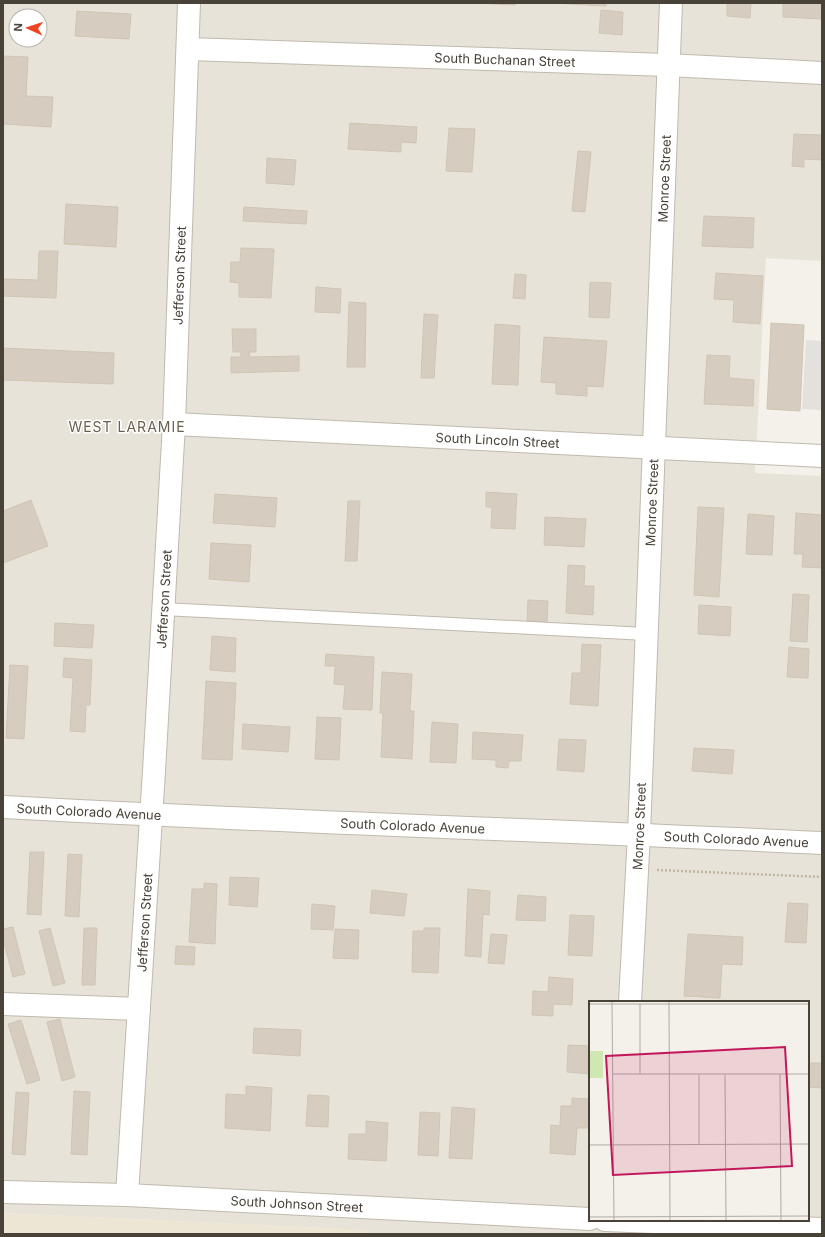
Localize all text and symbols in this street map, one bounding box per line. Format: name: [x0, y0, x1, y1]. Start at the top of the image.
north arrow: [8, 8, 48, 48]
text: N: [11, 23, 25, 32]
street label: South Buchanan Street: [434, 49, 576, 70]
street label: Monroe Street: [655, 135, 674, 223]
street label: Jefferson Street: [170, 226, 189, 325]
district label: WEST LARAMIE: [68, 418, 186, 435]
street label: South Lincoln Street: [435, 429, 560, 451]
street label: Monroe Street: [642, 458, 661, 547]
street label: Jefferson Street: [153, 549, 175, 649]
street label: Monroe Street: [629, 782, 649, 870]
street label: South Colorado Avenue: [16, 800, 162, 823]
street label: South Colorado Avenue: [340, 815, 485, 837]
street label: South Colorado Avenue: [663, 828, 809, 850]
street label: Jefferson Street: [133, 873, 155, 972]
inset map: [589, 1001, 809, 1221]
street label: South Johnson Street: [230, 1192, 363, 1215]

